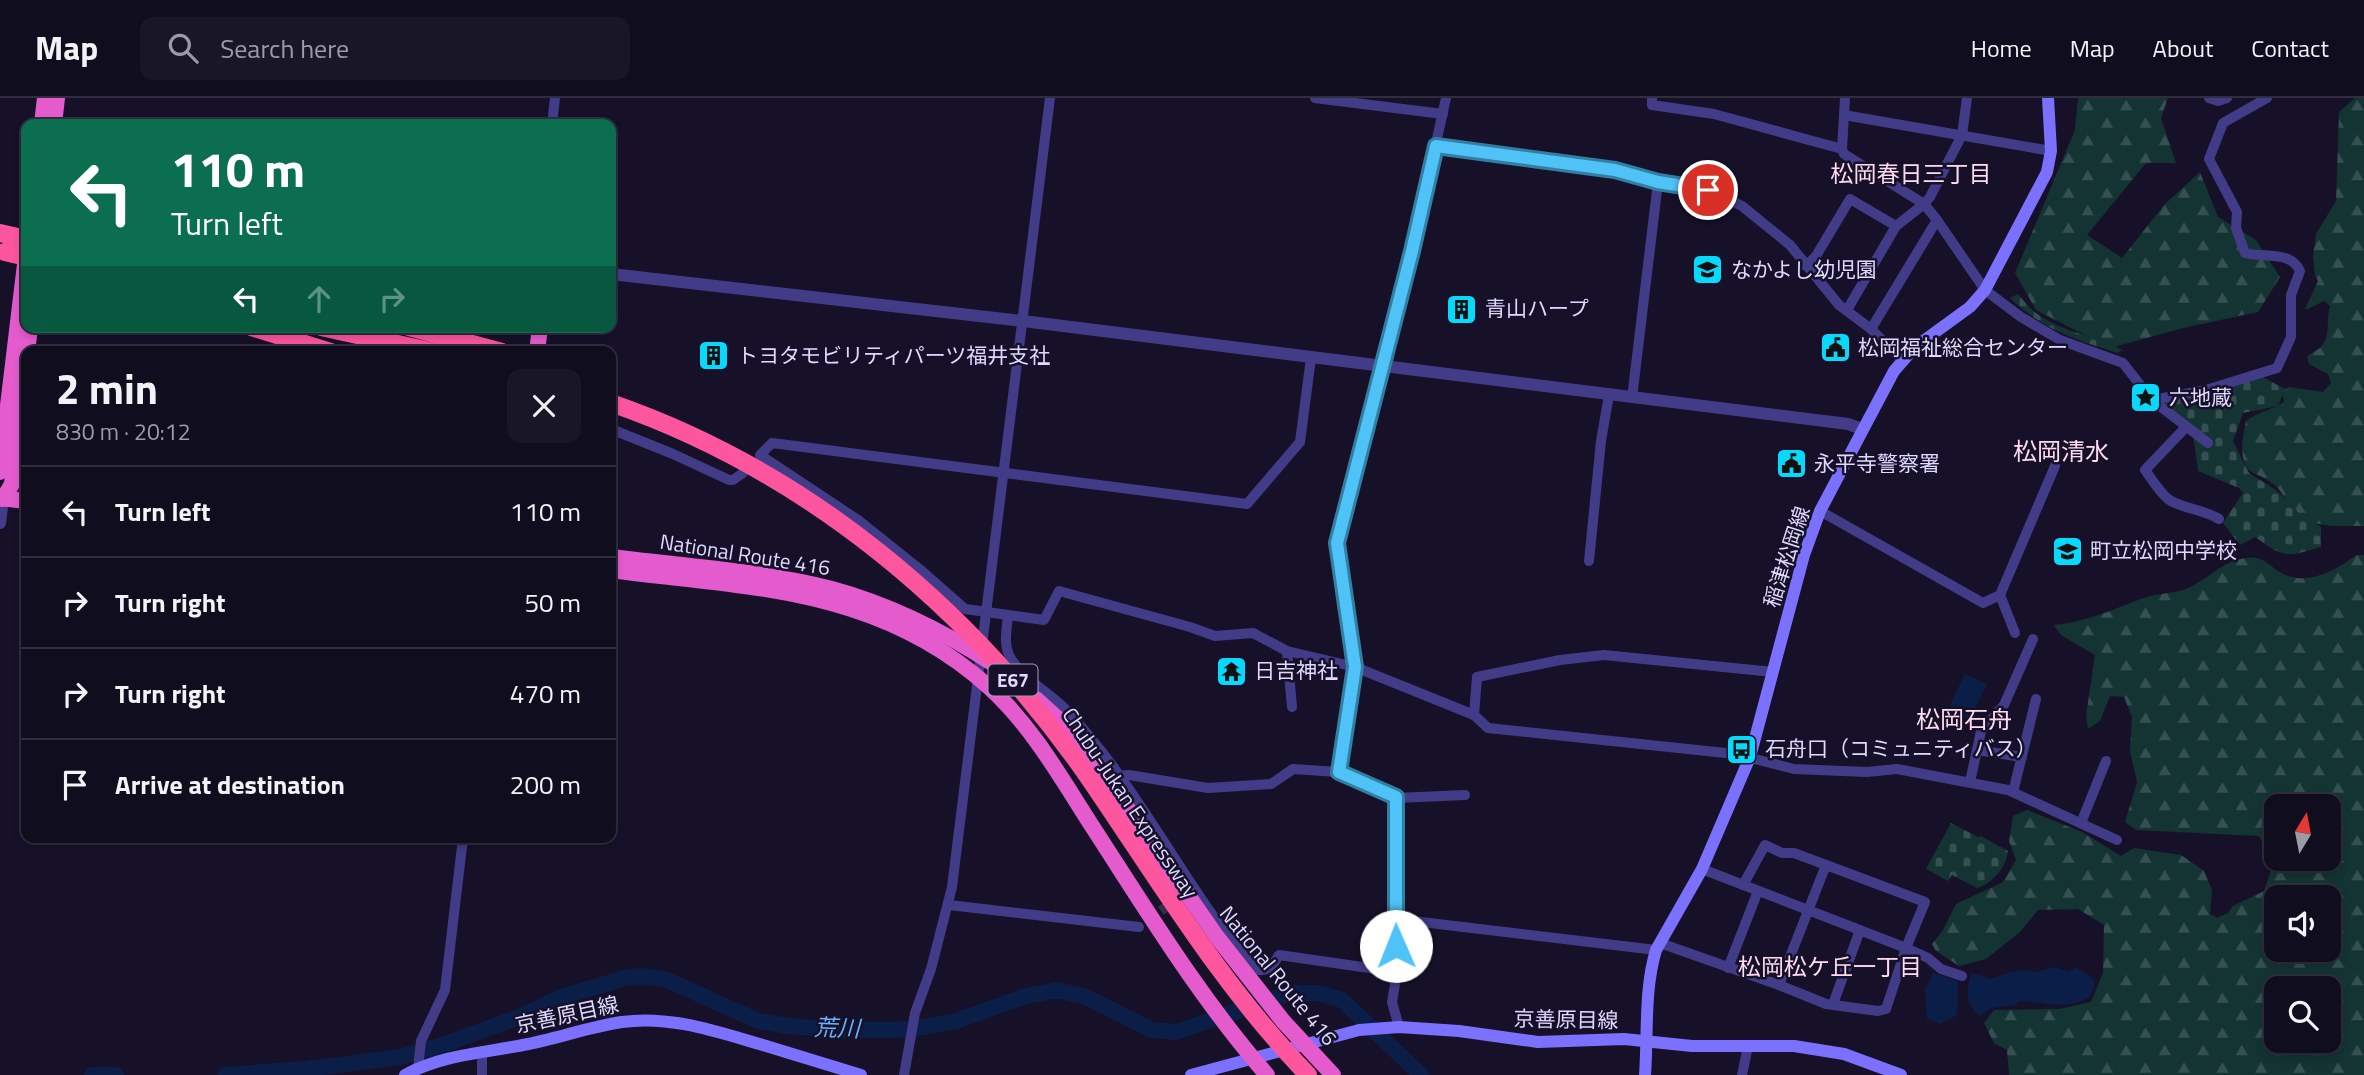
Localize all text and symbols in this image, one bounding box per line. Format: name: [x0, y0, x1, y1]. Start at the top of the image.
search box: [140, 17, 630, 80]
text: Map: [35, 23, 98, 73]
icon: search: [164, 29, 202, 67]
text: Search here: [220, 29, 349, 68]
text: Home: [1971, 30, 2032, 66]
text: Map: [2070, 30, 2115, 66]
text: About: [2153, 30, 2213, 66]
text: Contact: [2251, 30, 2329, 66]
text: 110 m: [171, 131, 305, 206]
icon: left: [56, 147, 147, 238]
district label: 松岡春日三丁目: [1831, 156, 1992, 191]
pin: [1678, 160, 1738, 220]
icon: arrive: [1689, 171, 1727, 209]
text: Turn left: [171, 199, 283, 247]
school or university icon: なかよし幼児園: [1691, 253, 1725, 287]
place label: なかよし幼児園: [1731, 253, 1877, 285]
icon: left: [227, 280, 265, 318]
icon: ahead: [300, 280, 338, 318]
icon: right: [373, 280, 411, 318]
building icon: 青山ハープ: [1445, 292, 1479, 326]
place label: 青山ハープ: [1485, 292, 1589, 324]
public building icon: 松岡福祉総合センター: [1818, 331, 1852, 365]
place label: 松岡福祉総合センター: [1858, 331, 2068, 363]
building icon: トヨタモビリティパーツ福井支社: [697, 339, 731, 373]
place label: トヨタモビリティパーツ福井支社: [737, 339, 1050, 371]
text: 2 min: [56, 356, 158, 420]
button: close: [507, 369, 581, 443]
place icon: 六地蔵: [2129, 381, 2163, 415]
place label: 六地蔵: [2169, 381, 2232, 413]
text: 830 m · 20:12: [56, 414, 191, 449]
district label: 松岡清水: [2013, 433, 2109, 469]
public building icon: 永平寺警察署: [1774, 447, 1808, 481]
place label: 永平寺警察署: [1814, 447, 1940, 479]
text: Turn left: [115, 492, 210, 531]
text: 110 m: [510, 492, 581, 531]
icon: left: [56, 493, 94, 531]
street label: 稲津松岡線: [1755, 502, 1817, 612]
street label: National Route 416: [658, 525, 833, 583]
school or university icon: 町立松岡中学校: [2050, 534, 2084, 568]
place label: 町立松岡中学校: [2090, 534, 2237, 566]
text: Turn right: [115, 583, 226, 622]
text: 50 m: [524, 583, 581, 622]
icon: right: [56, 584, 94, 622]
temple icon: 日吉神社: [1214, 654, 1248, 688]
place label: 日吉神社: [1254, 654, 1338, 686]
road number: E67: [988, 664, 1038, 695]
text: Turn right: [115, 674, 226, 713]
text: 470 m: [510, 674, 581, 713]
icon: right: [56, 675, 94, 713]
street label: Chubu-Jukan Expressway: [1055, 701, 1207, 904]
district label: 松岡石舟: [1916, 701, 2012, 737]
bus stop icon: 石舟口（コミュニティバス）: [1725, 732, 1759, 766]
place label: 石舟口（コミュニティバス）: [1765, 732, 2037, 764]
text: Arrive at destination: [115, 765, 345, 804]
text: 200 m: [510, 765, 581, 804]
icon: arrive: [56, 766, 94, 804]
north arrow: [2264, 794, 2342, 872]
map controls: [2264, 794, 2341, 1053]
button: sound: [2264, 885, 2341, 962]
street label: National Route 416: [1212, 899, 1345, 1052]
position arrow: [1359, 909, 1433, 983]
district label: 松岡松ケ丘一丁目: [1738, 949, 1922, 984]
button: search: [2264, 976, 2341, 1053]
street label: 京善原目線: [512, 987, 621, 1041]
street label: 京善原目線: [1513, 1002, 1619, 1036]
water label: 荒川: [813, 1009, 864, 1046]

